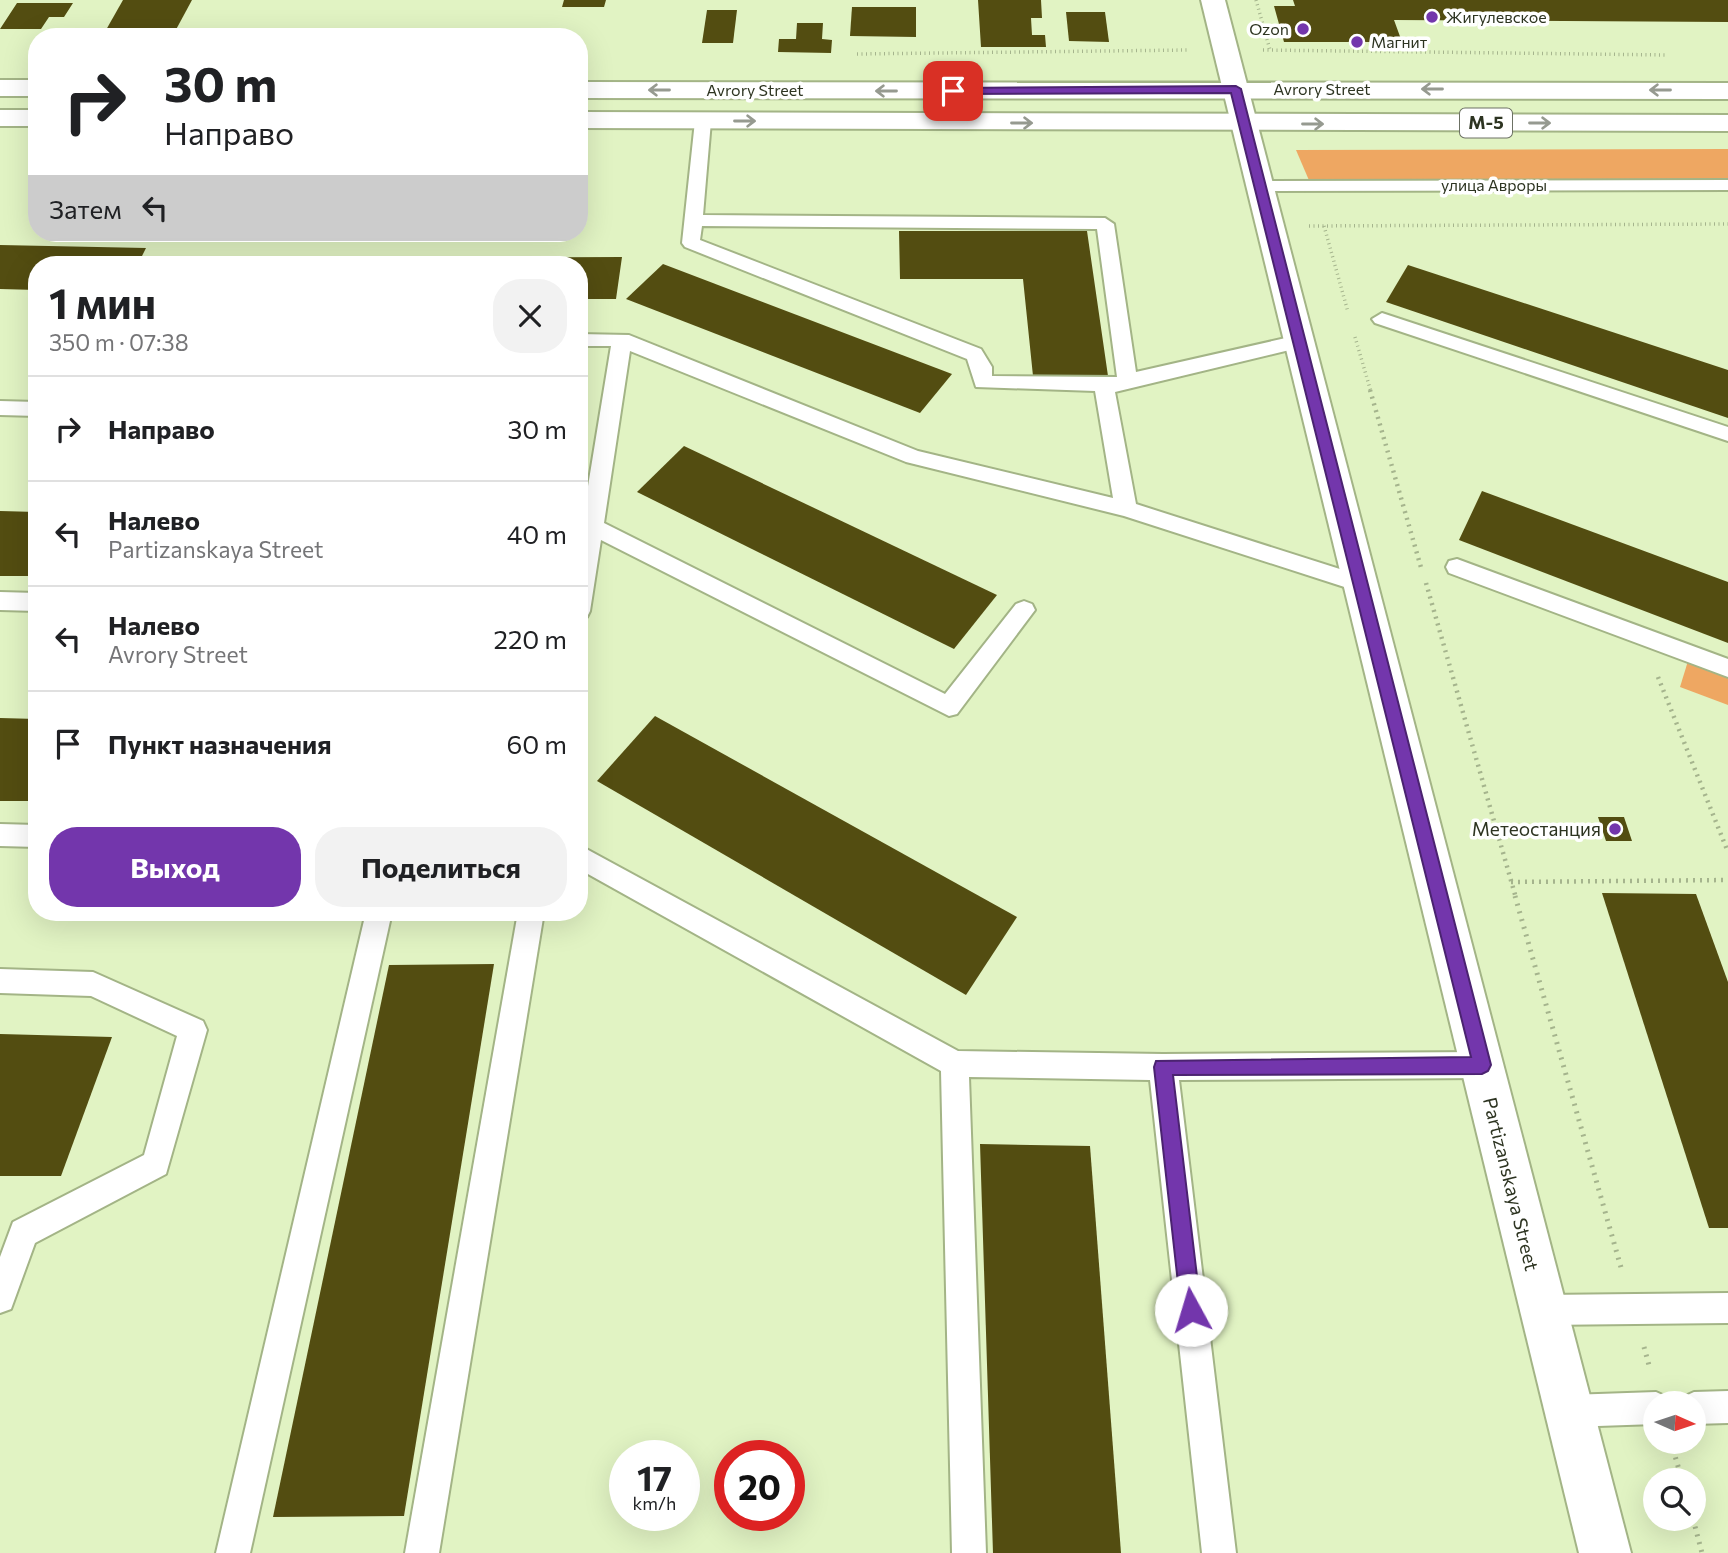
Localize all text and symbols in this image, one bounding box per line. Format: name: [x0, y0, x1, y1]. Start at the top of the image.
place label: Жигулевское: [1446, 7, 1547, 26]
marker: Жигулевское: [1424, 9, 1440, 25]
place label: Ozon: [1249, 19, 1289, 38]
marker: Ozon: [1295, 21, 1311, 37]
place label: Магнит: [1371, 32, 1428, 51]
marker: Магнит: [1349, 34, 1365, 50]
text: 30 m: [164, 52, 277, 112]
icon: right: [49, 56, 140, 147]
pin: [923, 61, 983, 121]
icon: arrive: [934, 72, 972, 110]
street label: Avrory Street: [1273, 79, 1371, 98]
street label: Avrory Street: [706, 80, 804, 99]
one-way arrow: [1421, 82, 1444, 96]
one-way arrow: [648, 83, 671, 97]
one-way arrow: [1649, 83, 1672, 97]
one-way arrow: [875, 84, 898, 98]
road number: М-5: [1460, 109, 1512, 138]
text: Направо: [164, 112, 294, 152]
one-way arrow: [734, 114, 757, 128]
one-way arrow: [1010, 116, 1033, 130]
one-way arrow: [1529, 116, 1552, 130]
one-way arrow: [1301, 117, 1324, 131]
street label: улица Авроры: [1441, 175, 1547, 194]
icon: left: [136, 189, 174, 227]
text: Затем: [49, 193, 122, 224]
text: 1 мин: [49, 276, 156, 328]
button: close: [493, 279, 567, 353]
text: 350 m · 07:38: [49, 328, 189, 356]
icon: right: [49, 410, 87, 448]
text: Направо: [108, 413, 215, 444]
text: 30 m: [508, 413, 567, 444]
text: Налево: [108, 504, 200, 535]
icon: left: [49, 515, 87, 553]
text: 40 m: [507, 518, 567, 549]
text: Partizanskaya Street: [108, 535, 323, 563]
text: Налево: [108, 609, 200, 640]
icon: left: [49, 620, 87, 658]
text: 220 m: [494, 623, 567, 654]
text: Avrory Street: [108, 640, 248, 668]
icon: arrive: [49, 725, 87, 763]
text: Пункт назначения: [108, 728, 332, 759]
text: 60 m: [507, 728, 567, 759]
place label: Метеостанция: [1472, 817, 1601, 840]
marker: Метеостанция: [1607, 821, 1623, 837]
button: Выход: [49, 827, 301, 907]
button: Поделиться: [315, 827, 567, 907]
street label: Partizanskaya Street: [1479, 1095, 1544, 1273]
position arrow: [1154, 1273, 1228, 1347]
north arrow: [1643, 1391, 1706, 1454]
map controls: [1643, 1391, 1706, 1531]
speed limit sign: 20: [714, 1440, 805, 1531]
text: 17: [637, 1455, 672, 1498]
button: search: [1643, 1468, 1706, 1531]
text: km/h: [633, 1492, 676, 1514]

